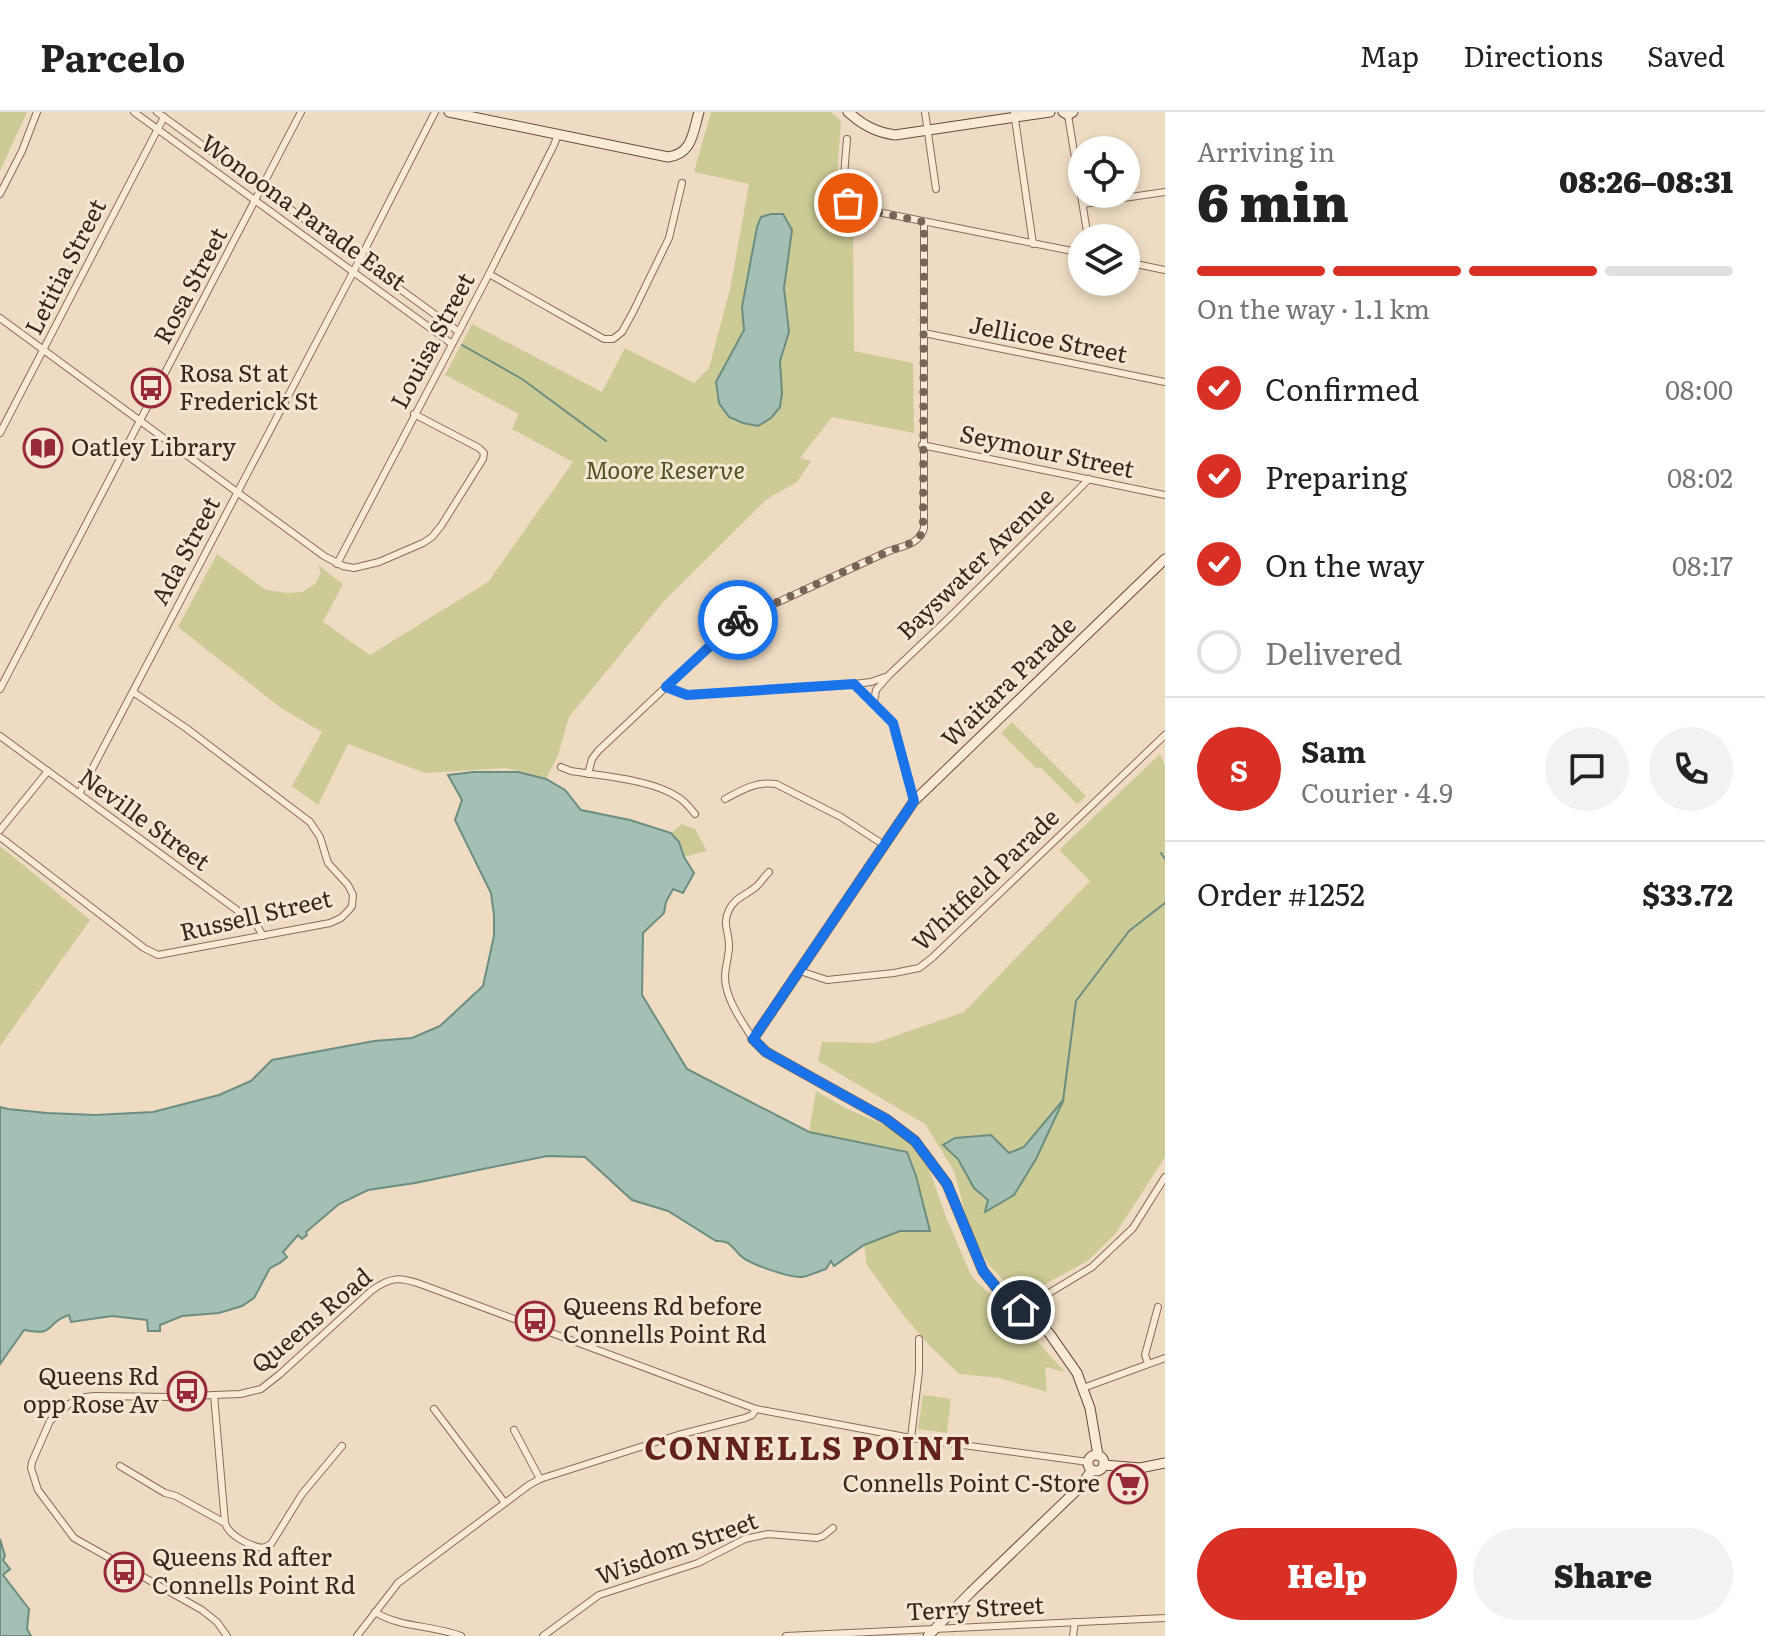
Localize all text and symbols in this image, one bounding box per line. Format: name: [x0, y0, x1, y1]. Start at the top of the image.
text: Parcelo: [40, 27, 185, 84]
text: Map: [1360, 34, 1419, 76]
text: Directions: [1463, 34, 1603, 76]
text: Saved: [1647, 34, 1725, 76]
street label: Wonoona Parade East: [195, 124, 415, 298]
text: Arriving in: [1197, 131, 1335, 170]
map controls: [1068, 136, 1140, 296]
button: locate: [1068, 136, 1140, 208]
text: 08:26–08:31: [1559, 158, 1733, 202]
text: 6 min: [1197, 161, 1349, 238]
pin: [814, 169, 882, 237]
icon: bag: [826, 181, 870, 225]
street label: Letitia Street: [14, 192, 113, 340]
street label: Rosa Street: [143, 220, 234, 349]
button: layers: [1068, 224, 1140, 296]
street label: Louisa Street: [380, 265, 482, 414]
text: On the way · 1.1 km: [1197, 288, 1430, 327]
street label: Jellicoe Street: [966, 305, 1131, 370]
place label: Rosa St at Frederick St: [179, 354, 318, 417]
icon: check: [1197, 366, 1241, 410]
text: Confirmed: [1265, 366, 1419, 410]
bus stop icon: Rosa St at Frederick St: [130, 367, 172, 409]
text: 08:00: [1665, 369, 1733, 408]
street label: Seymour Street: [957, 414, 1138, 485]
library icon: Oatley Library: [22, 427, 64, 469]
place label: Oatley Library: [71, 428, 236, 463]
park label: Moore Reserve: [585, 451, 745, 486]
icon: check: [1197, 454, 1241, 498]
text: Preparing: [1265, 454, 1407, 498]
text: 08:02: [1667, 457, 1733, 496]
street label: Bayswater Avenue: [888, 478, 1061, 646]
street label: Ada Street: [140, 489, 227, 610]
icon: check: [1197, 542, 1241, 586]
text: On the way: [1265, 542, 1424, 586]
text: 08:17: [1672, 545, 1733, 584]
courier: [698, 580, 778, 660]
icon: bike: [716, 598, 760, 642]
street label: Waitara Parade: [932, 607, 1083, 754]
text: Delivered: [1265, 630, 1402, 674]
button: chat: [1545, 727, 1629, 811]
button: phone: [1649, 727, 1733, 811]
text: Sam: [1301, 728, 1366, 772]
text: S: [1230, 747, 1248, 791]
street label: Neville Street: [73, 758, 219, 878]
text: Courier · 4.9: [1301, 772, 1453, 811]
street label: Whitfield Parade: [903, 799, 1066, 958]
text: Order #1252: [1197, 871, 1365, 915]
text: $33.72: [1642, 871, 1733, 915]
street label: Russell Street: [176, 879, 335, 948]
street label: Queens Road: [243, 1258, 378, 1380]
pin: [987, 1276, 1055, 1344]
place label: Queens Rd before Connells Point Rd: [563, 1287, 767, 1350]
icon: home: [999, 1288, 1043, 1332]
bus stop icon: Queens Rd before Connells Point Rd: [514, 1300, 556, 1342]
place label: Queens Rd opp Rose Av: [23, 1357, 159, 1420]
bus stop icon: Queens Rd opp Rose Av: [166, 1370, 208, 1412]
district label: CONNELLS POINT: [644, 1422, 972, 1470]
supermarket icon: Connells Point C-Store: [1107, 1463, 1149, 1505]
place label: Connells Point C-Store: [842, 1464, 1100, 1499]
street label: Wisdom Street: [590, 1501, 762, 1592]
button: Help: [1197, 1528, 1457, 1620]
button: Share: [1473, 1528, 1733, 1620]
place label: Queens Rd after Connells Point Rd: [152, 1538, 356, 1601]
bus stop icon: Queens Rd after Connells Point Rd: [103, 1551, 145, 1593]
street label: Terry Street: [905, 1585, 1045, 1628]

